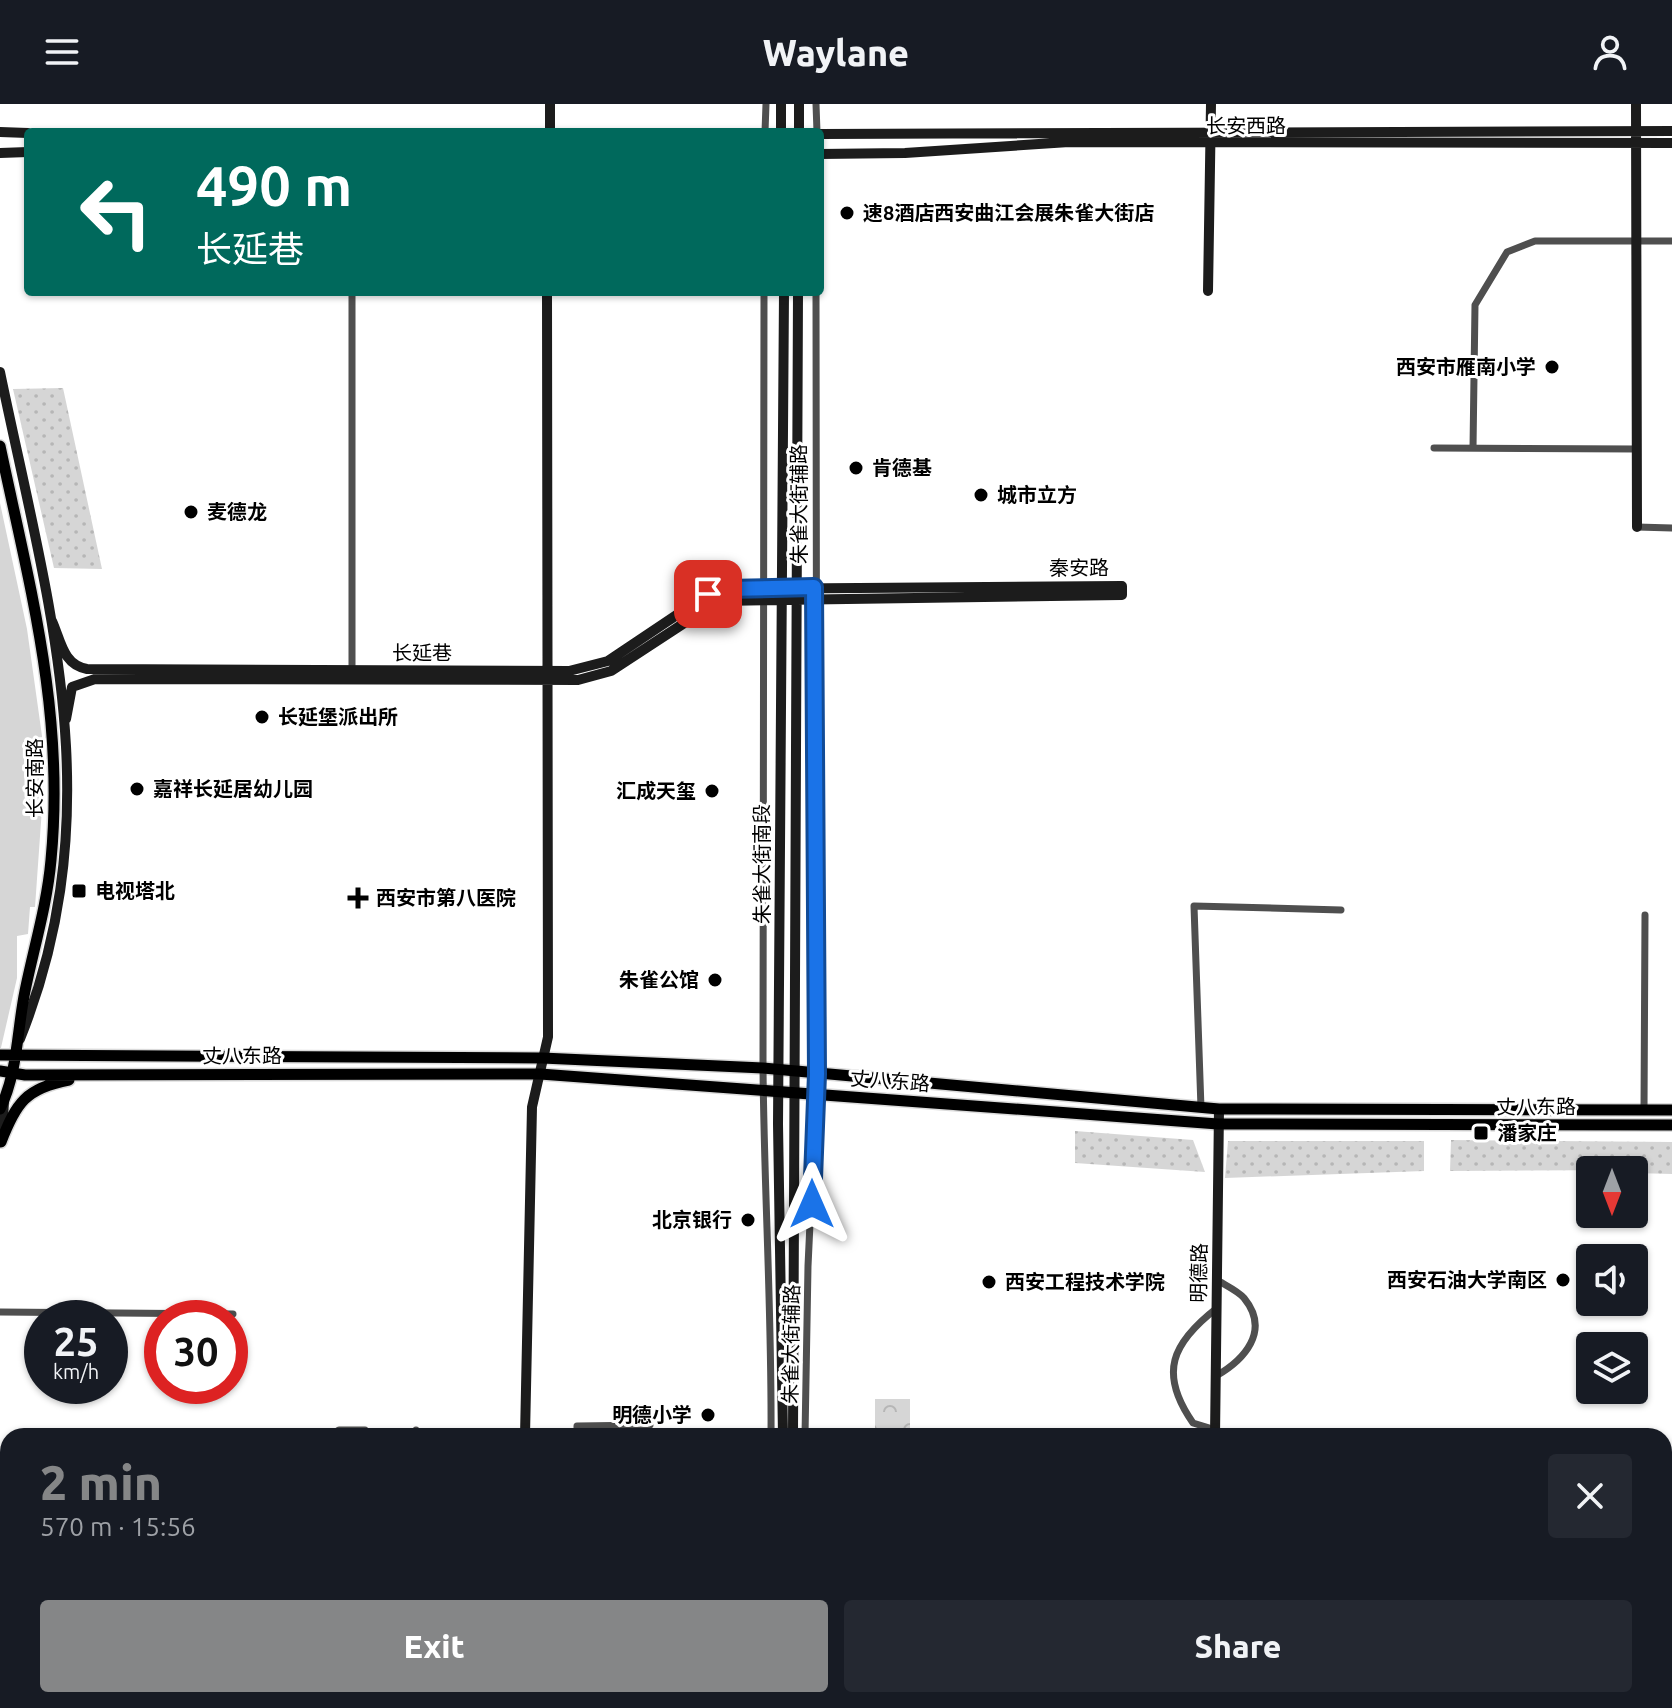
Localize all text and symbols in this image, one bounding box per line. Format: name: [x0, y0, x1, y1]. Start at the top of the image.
icon: menu: [40, 30, 84, 74]
icon: person: [1588, 30, 1632, 74]
text: Waylane: [763, 32, 909, 73]
street label: 长安西路: [1206, 114, 1286, 137]
text: 490 m: [196, 154, 352, 217]
icon: left: [64, 160, 168, 264]
place label: 速8酒店西安曲江会展朱雀大街店: [863, 201, 1154, 224]
marker: 速8酒店西安曲江会展朱雀大街店: [838, 204, 856, 222]
text: 长延巷: [196, 228, 304, 269]
place label: 西安市雁南小学: [1396, 355, 1536, 378]
marker: 西安市雁南小学: [1543, 358, 1561, 376]
street label: 朱雀大街辅路: [787, 444, 810, 564]
place label: 肯德基: [872, 456, 932, 479]
marker: 肯德基: [847, 459, 865, 477]
place label: 城市立方: [997, 483, 1077, 506]
marker: 城市立方: [972, 486, 990, 504]
place label: 麦德龙: [207, 500, 267, 523]
marker: 麦德龙: [182, 503, 200, 521]
street label: 秦安路: [1049, 556, 1109, 579]
pin: [674, 560, 742, 628]
icon: arrive: [686, 572, 730, 616]
street label: 长延巷: [392, 641, 452, 664]
place label: 长延堡派出所: [278, 705, 398, 728]
marker: 长延堡派出所: [253, 708, 271, 726]
street label: 长安南路: [23, 738, 46, 818]
place label: 嘉祥长延居幼儿园: [153, 777, 313, 800]
place label: 汇成天玺: [616, 779, 696, 802]
marker: 嘉祥长延居幼儿园: [128, 780, 146, 798]
marker: 汇成天玺: [703, 782, 721, 800]
street label: 朱雀大街南段: [750, 804, 773, 924]
place label: 电视塔北: [95, 879, 175, 902]
marker: 电视塔北: [70, 882, 88, 900]
place label: 西安市第八医院: [376, 886, 516, 909]
marker: 西安市第八医院: [347, 887, 369, 909]
place label: 朱雀公馆: [619, 968, 699, 991]
marker: 朱雀公馆: [706, 971, 724, 989]
street label: 丈八东路: [202, 1044, 282, 1067]
street label: 丈八东路: [849, 1066, 931, 1095]
street label: 丈八东路: [1496, 1095, 1576, 1118]
place label: 潘家庄: [1497, 1121, 1557, 1144]
marker: 潘家庄: [1472, 1124, 1490, 1142]
north arrow: [1576, 1156, 1648, 1228]
map controls: [1576, 1156, 1648, 1404]
position arrow: [770, 1162, 854, 1246]
place label: 北京银行: [652, 1208, 732, 1231]
marker: 北京银行: [739, 1211, 757, 1229]
street label: 明德路: [1186, 1243, 1211, 1303]
button: sound: [1576, 1244, 1648, 1316]
place label: 西安石油大学南区: [1387, 1268, 1547, 1291]
place label: 西安工程技术学院: [1005, 1270, 1165, 1293]
marker: 西安石油大学南区: [1554, 1271, 1572, 1289]
marker: 西安工程技术学院: [980, 1273, 998, 1291]
street label: 朱雀大街辅路: [778, 1284, 803, 1404]
speed limit sign: 30: [144, 1300, 248, 1404]
text: 25: [53, 1319, 99, 1364]
button: layers: [1576, 1332, 1648, 1404]
text: km/h: [53, 1360, 99, 1383]
place label: 明德小学: [612, 1403, 692, 1426]
marker: 明德小学: [699, 1406, 717, 1424]
button: close: [1548, 1454, 1632, 1538]
text: 2 min: [40, 1455, 162, 1509]
text: 570 m · 15:56: [40, 1512, 196, 1541]
button: Exit: [40, 1600, 828, 1692]
button: Share: [844, 1600, 1632, 1692]

